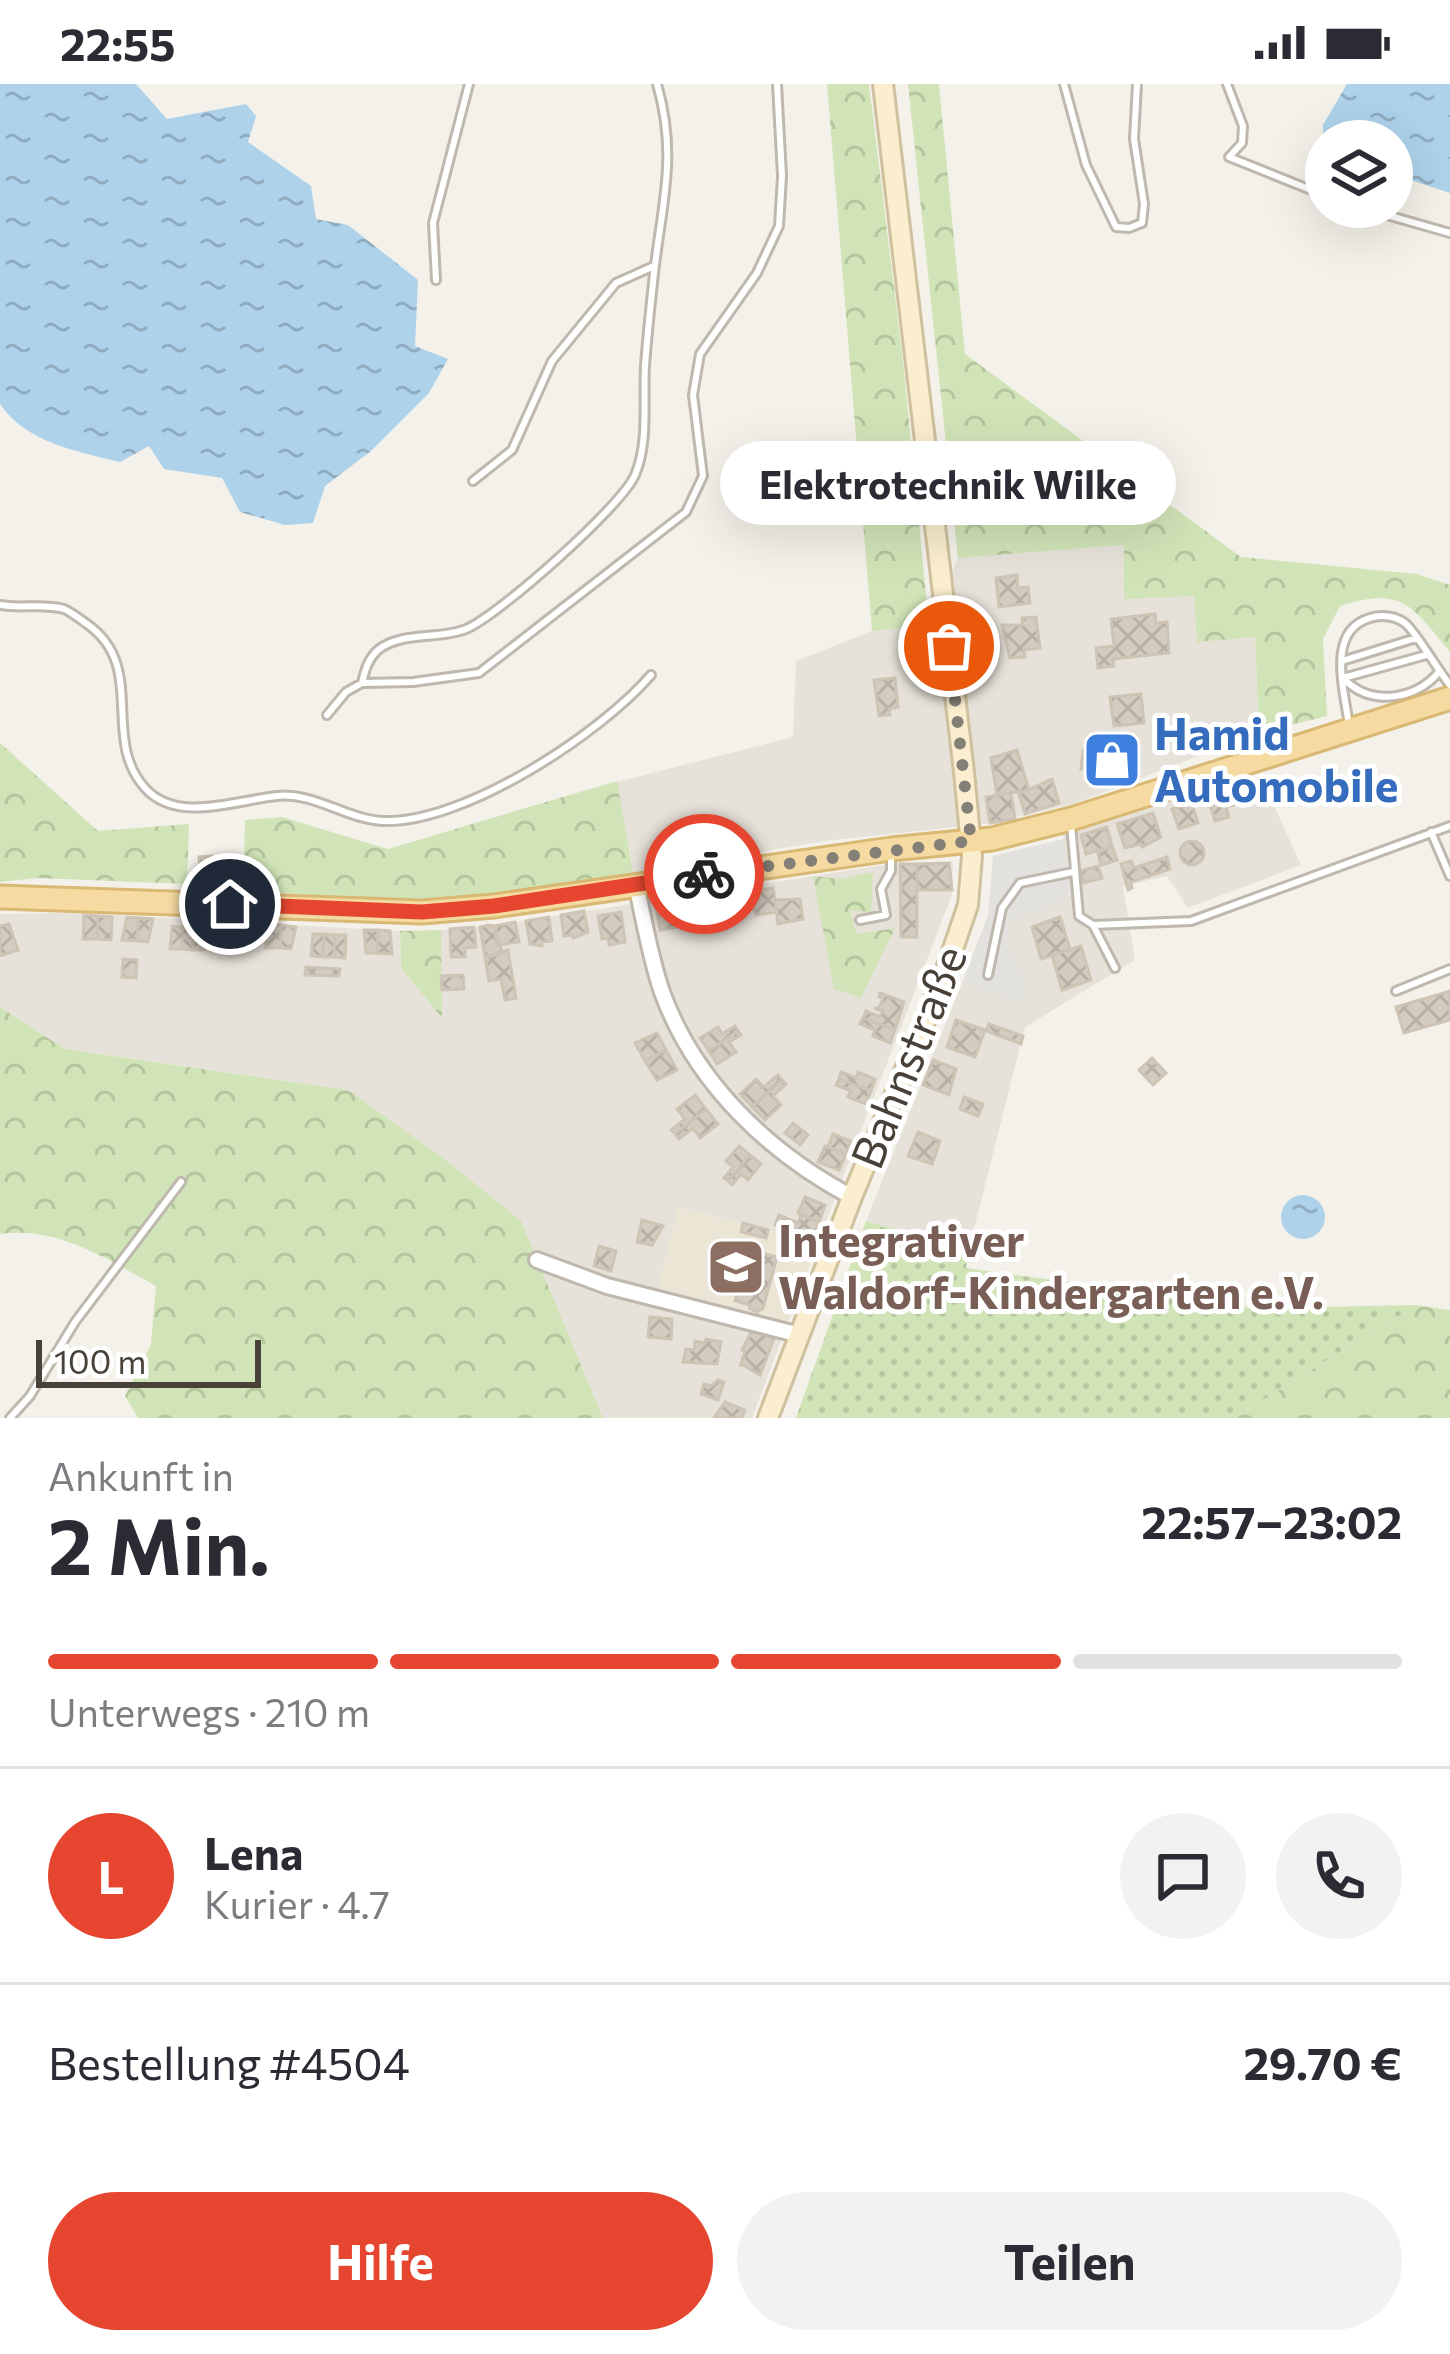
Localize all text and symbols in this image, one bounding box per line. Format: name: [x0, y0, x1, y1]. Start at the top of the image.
text: 22:55: [60, 15, 176, 70]
map controls: [1305, 120, 1413, 228]
button: layers: [1305, 120, 1413, 228]
callout: Elektrotechnik Wilke: [721, 442, 1177, 526]
text: Elektrotechnik Wilke: [759, 459, 1137, 507]
pin: [898, 595, 1000, 697]
icon: bag: [916, 613, 982, 679]
place label: Hamid Automobile: [1154, 704, 1399, 811]
shop icon: Hamid Automobile: [1081, 729, 1143, 791]
courier: [644, 814, 764, 934]
icon: bike: [671, 841, 737, 907]
pin: [179, 853, 281, 955]
icon: home: [197, 871, 263, 937]
street label: Bahnstraße: [837, 937, 976, 1175]
place label: Integrativer Waldorf-Kindergarten e.V.: [778, 1211, 1324, 1318]
school or university icon: Integrativer Waldorf-Kindergarten e.V.: [705, 1236, 767, 1298]
scale bar: [36, 1334, 261, 1387]
text: 100 m: [54, 1340, 146, 1381]
text: Ankunft in: [48, 1451, 234, 1499]
text: 22:57–23:02: [1141, 1493, 1402, 1548]
text: 2 Min.: [48, 1496, 270, 1591]
text: Unterwegs · 210 m: [48, 1687, 370, 1735]
button: chat: [1120, 1813, 1246, 1939]
button: phone: [1276, 1813, 1402, 1939]
text: Lena: [204, 1824, 304, 1879]
text: L: [98, 1848, 124, 1903]
text: Kurier · 4.7: [204, 1879, 390, 1927]
text: Bestellung #4504: [48, 2034, 410, 2089]
text: 29.70 €: [1243, 2034, 1402, 2089]
button: Hilfe: [48, 2192, 713, 2330]
button: Teilen: [737, 2192, 1402, 2330]

